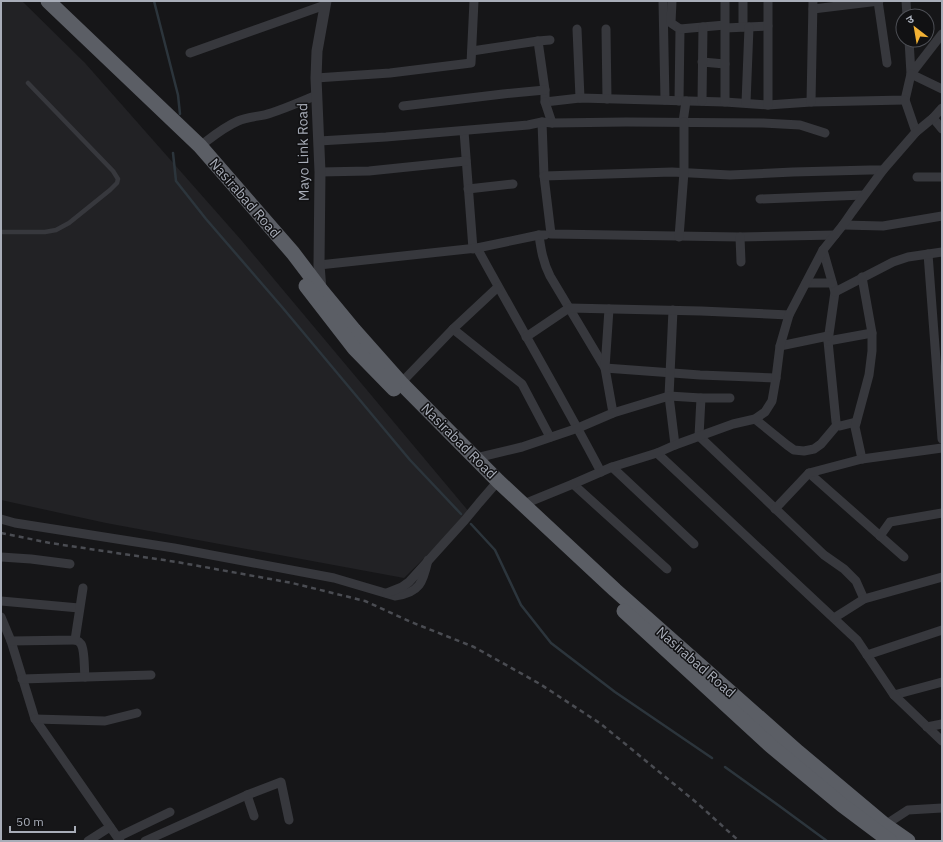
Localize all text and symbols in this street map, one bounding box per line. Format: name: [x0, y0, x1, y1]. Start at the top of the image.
north arrow: [895, 8, 935, 48]
text: उ: [903, 11, 917, 27]
street label: Mayo Link Road: [293, 103, 313, 201]
street label: Nasirabad Road: [206, 155, 284, 241]
street label: Nasirabad Road: [417, 399, 501, 483]
street label: Nasirabad Road: [653, 623, 739, 701]
scale bar: [10, 808, 75, 834]
text: 50 m: [16, 814, 44, 829]

